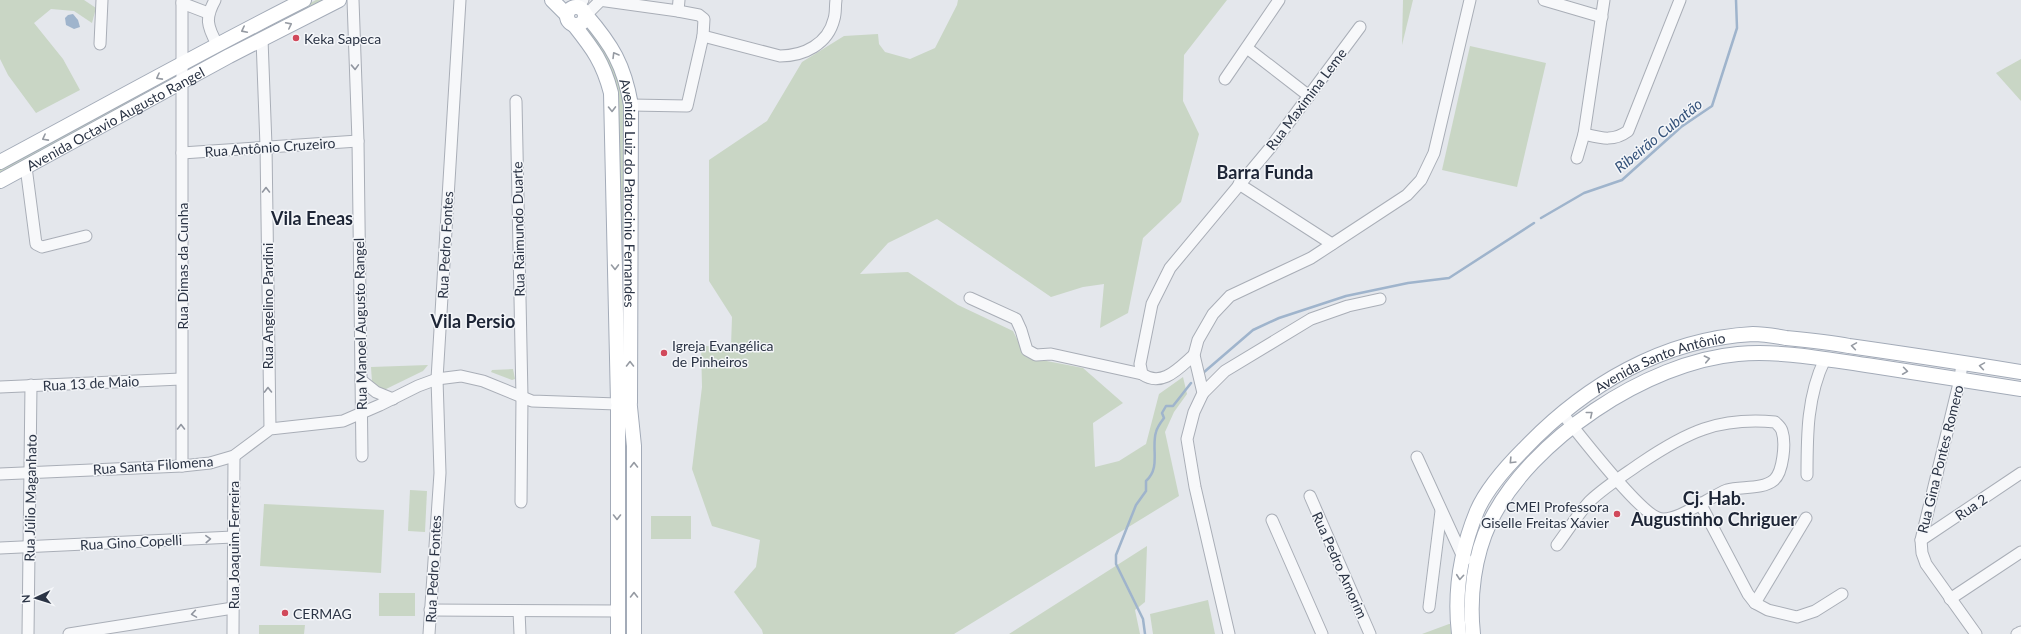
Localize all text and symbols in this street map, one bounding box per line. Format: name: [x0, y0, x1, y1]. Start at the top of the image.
one-way arrow: [285, 23, 292, 30]
one-way arrow: [241, 25, 248, 33]
place label: Keka Sapeca: [304, 30, 381, 47]
marker: Keka Sapeca: [291, 33, 301, 43]
street label: Rua Maximina Leme: [1262, 45, 1350, 153]
one-way arrow: [613, 52, 620, 59]
street label: Avenida Octavio Augusto Rangel: [23, 63, 207, 174]
one-way arrow: [351, 64, 360, 70]
one-way arrow: [156, 72, 164, 80]
street label: Avenida Luiz do Patrocinio Fernandes: [617, 76, 640, 308]
water label: Ribeirão Cubatão: [1610, 94, 1706, 176]
one-way arrow: [607, 106, 616, 112]
one-way arrow: [41, 134, 49, 141]
street label: Rua Antônio Cruzeiro: [204, 134, 336, 160]
street label: Rua Raimundo Duarte: [508, 161, 528, 297]
district label: Barra Funda: [1217, 161, 1313, 183]
one-way arrow: [262, 187, 270, 193]
street label: Rua Pedro Fontes: [434, 191, 456, 299]
street label: Rua Dimas da Cunha: [174, 203, 191, 329]
district label: Vila Eneas: [270, 207, 353, 229]
street label: Rua Manoel Augusto Rangel: [350, 238, 370, 410]
street label: Rua Angelino Pardini: [259, 243, 276, 369]
one-way arrow: [611, 264, 619, 270]
district label: Vila Persio: [430, 310, 515, 332]
street label: Avenida Santo Antônio: [1591, 328, 1726, 396]
place label: Igreja Evangélica de Pinheiros: [672, 337, 774, 370]
one-way arrow: [1851, 342, 1857, 351]
marker: Igreja Evangélica de Pinheiros: [659, 348, 669, 358]
one-way arrow: [1704, 356, 1710, 364]
one-way arrow: [626, 361, 634, 367]
one-way arrow: [1979, 362, 1986, 371]
one-way arrow: [1902, 366, 1908, 375]
street label: Rua 13 de Maio: [42, 372, 140, 394]
street label: Rua Gina Pontes Romero: [1913, 383, 1967, 535]
one-way arrow: [264, 387, 272, 393]
one-way arrow: [1585, 412, 1592, 419]
one-way arrow: [177, 424, 185, 430]
street label: Rua Júlio Maganhato: [20, 434, 40, 562]
street label: Rua Santa Filomena: [92, 452, 214, 478]
one-way arrow: [1509, 456, 1517, 464]
one-way arrow: [630, 462, 638, 468]
street label: Rua Joaquim Ferreira: [225, 481, 242, 609]
district label: Cj. Hab. Augustinho Chriguer: [1630, 487, 1797, 530]
street label: Rua 2: [1952, 490, 1990, 524]
place label: CMEI Professora Giselle Freitas Xavier: [1481, 498, 1609, 531]
street label: Rua Pedro Amorim: [1309, 509, 1371, 621]
marker: CMEI Professora Giselle Freitas Xavier: [1612, 509, 1622, 519]
one-way arrow: [613, 514, 621, 520]
street label: Rua Pedro Fontes: [422, 515, 444, 623]
street label: Rua Gino Copelli: [80, 531, 182, 553]
one-way arrow: [205, 534, 211, 543]
one-way arrow: [1455, 574, 1464, 580]
north arrow: [16, 578, 56, 618]
one-way arrow: [630, 592, 638, 598]
text: N: [19, 594, 32, 603]
place label: CERMAG: [293, 605, 352, 622]
marker: CERMAG: [280, 608, 290, 618]
one-way arrow: [191, 609, 198, 618]

